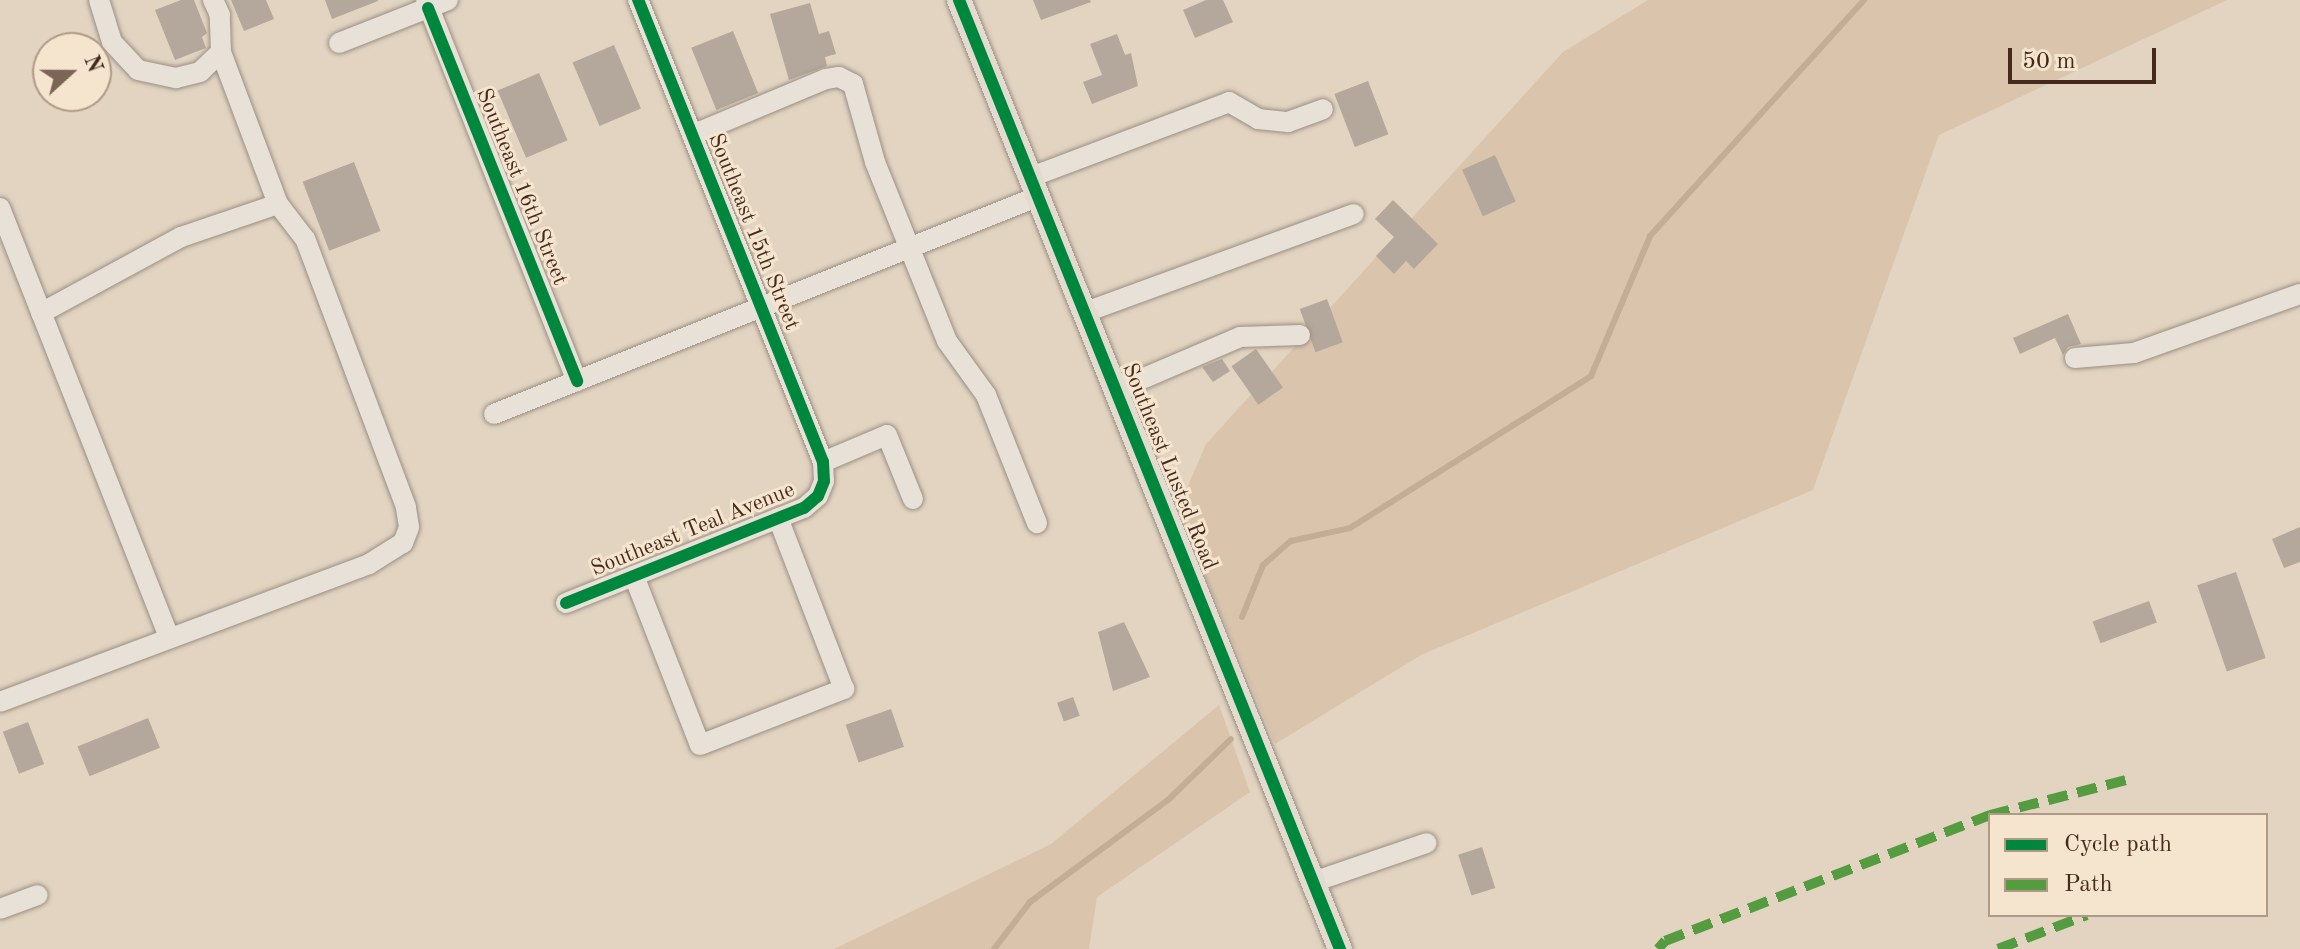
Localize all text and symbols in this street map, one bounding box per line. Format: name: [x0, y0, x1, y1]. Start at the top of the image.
north arrow: [32, 32, 112, 112]
scale bar: [2012, 32, 2160, 82]
text: 50 m: [2022, 50, 2076, 74]
text: N: [79, 52, 106, 76]
street label: Southeast 16th Street: [469, 85, 573, 289]
street label: Southeast 15th Street: [701, 130, 805, 334]
street label: Southeast Lusted Road: [1115, 360, 1223, 574]
street label: Southeast Teal Avenue: [587, 477, 799, 583]
legend: [1988, 813, 2268, 917]
text: Cycle path: [2064, 833, 2172, 857]
text: Path: [2064, 873, 2113, 897]

